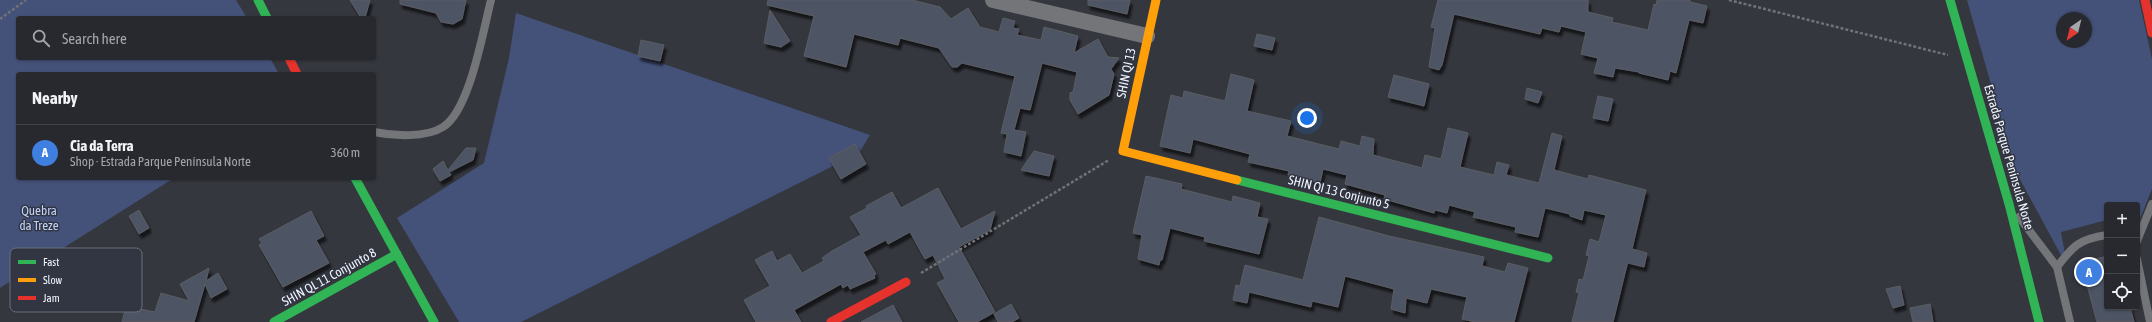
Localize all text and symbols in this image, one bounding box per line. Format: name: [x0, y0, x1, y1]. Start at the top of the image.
north arrow: [2056, 12, 2092, 48]
search box: [16, 16, 376, 60]
icon: search: [30, 27, 52, 49]
text: Search here: [62, 30, 127, 47]
street label: SHIN QI 13: [1113, 47, 1139, 99]
street label: Estrada Parque Península Norte: [1981, 83, 2037, 231]
text: Nearby: [32, 88, 78, 108]
your location: [1297, 108, 1317, 128]
text: Cia da Terra: [70, 137, 133, 154]
text: A: [42, 145, 48, 160]
text: 360 m: [331, 145, 360, 160]
text: Shop · Estrada Parque Península Norte: [70, 154, 251, 169]
street label: SHIN QI 13 Conjunto 5: [1287, 172, 1391, 212]
map controls: [2104, 202, 2140, 310]
button: +: [2104, 202, 2140, 238]
park label: Quebra da Treze: [19, 203, 59, 233]
button: −: [2104, 238, 2140, 274]
street label: SHIN QL 11 Conjunto 8: [279, 245, 379, 309]
legend: [10, 248, 142, 312]
text: Fast: [43, 256, 59, 268]
pin: A: [2076, 257, 2102, 287]
text: Slow: [43, 274, 62, 286]
button: locate: [2104, 274, 2140, 310]
text: Jam: [43, 292, 60, 304]

